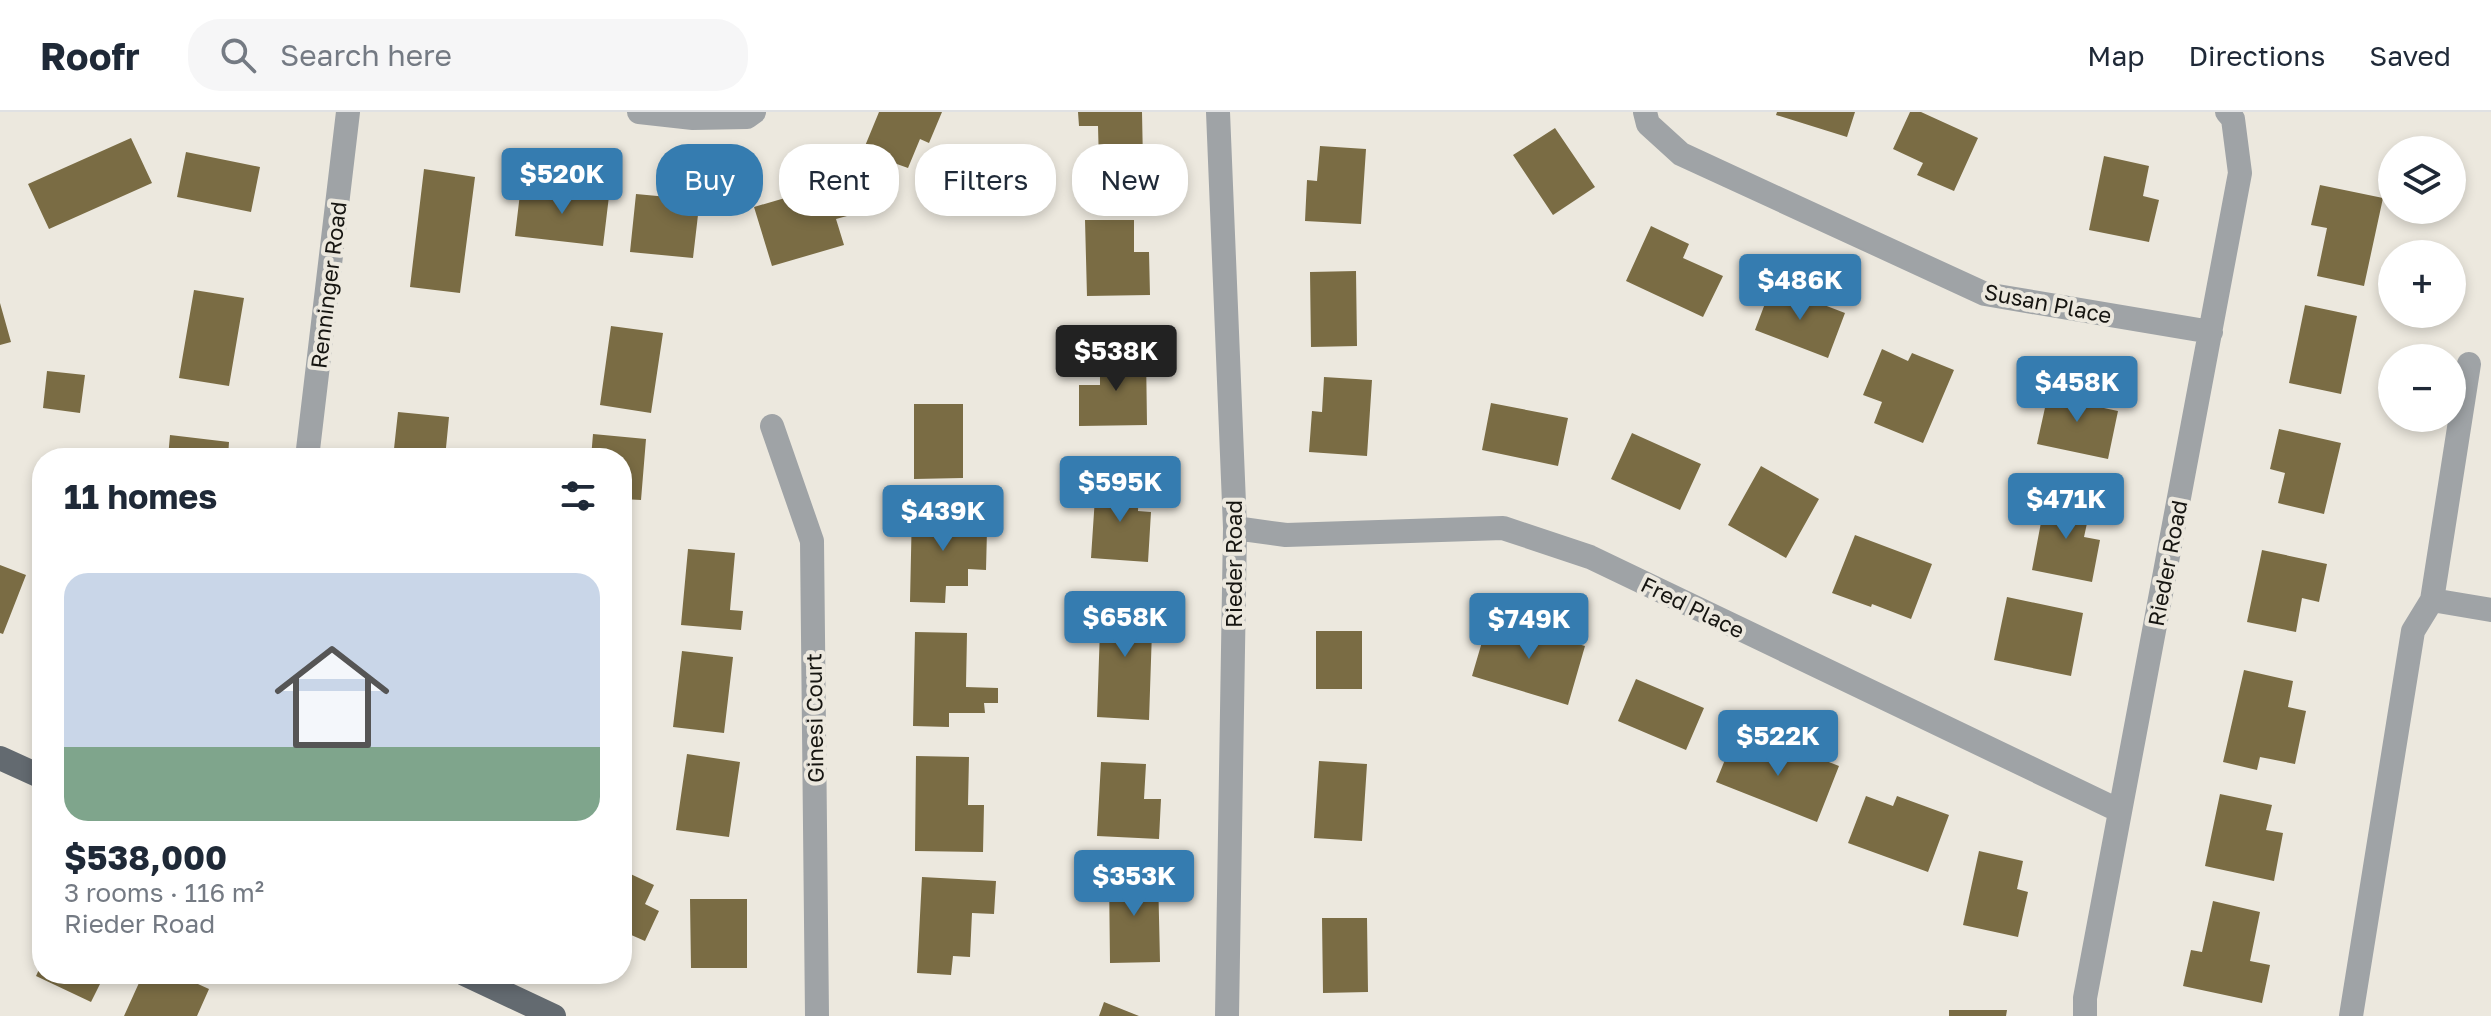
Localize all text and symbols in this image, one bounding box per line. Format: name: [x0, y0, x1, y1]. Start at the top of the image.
search box: [188, 19, 748, 91]
text: Roofr: [40, 33, 140, 78]
icon: search: [216, 33, 260, 77]
text: Search here: [280, 37, 452, 73]
text: Map: [2087, 39, 2144, 72]
text: Directions: [2188, 39, 2325, 72]
text: Saved: [2369, 39, 2451, 72]
map controls: [2378, 136, 2466, 432]
button: layers: [2378, 136, 2466, 224]
chip: Buy: [656, 144, 763, 216]
chip: Rent: [779, 144, 899, 216]
chip: Filters: [915, 144, 1056, 216]
chip: New: [1072, 144, 1188, 216]
pin: $520K: [506, 148, 618, 216]
text: $520K: [520, 158, 604, 189]
street label: Renninger Road: [304, 200, 352, 370]
button: +: [2378, 240, 2466, 328]
pin: $486K: [1744, 254, 1856, 322]
text: $486K: [1757, 264, 1843, 295]
street label: Susan Place: [1982, 277, 2114, 329]
pin: $538K: [1060, 325, 1172, 393]
text: $538K: [1074, 335, 1158, 366]
button: −: [2378, 344, 2466, 432]
pin: $458K: [2021, 356, 2133, 424]
text: $458K: [2034, 366, 2120, 397]
pin: $595K: [1064, 456, 1176, 524]
text: $595K: [1078, 466, 1162, 497]
pin: $471K: [2010, 473, 2122, 541]
icon: filters: [556, 474, 600, 518]
text: 11 homes: [64, 476, 217, 516]
text: $471K: [2026, 483, 2106, 514]
pin: $439K: [887, 485, 999, 553]
text: $439K: [901, 495, 985, 526]
street label: Rieder Road: [2142, 498, 2192, 628]
street label: Rieder Road: [1220, 500, 1247, 628]
street label: Fred Place: [1637, 570, 1749, 644]
pin: $658K: [1069, 591, 1181, 659]
pin: $749K: [1473, 593, 1585, 661]
text: $658K: [1082, 601, 1168, 632]
text: $749K: [1487, 603, 1571, 634]
icon: home: [260, 625, 404, 769]
street label: Ginesi Court: [799, 653, 829, 783]
pin: $522K: [1722, 710, 1834, 778]
text: $522K: [1736, 720, 1820, 751]
text: $538,000: [64, 837, 227, 877]
pin: $353K: [1078, 850, 1190, 918]
text: $353K: [1092, 860, 1176, 891]
text: 3 rooms · 116 m²: [64, 877, 264, 908]
text: Rieder Road: [64, 908, 215, 939]

